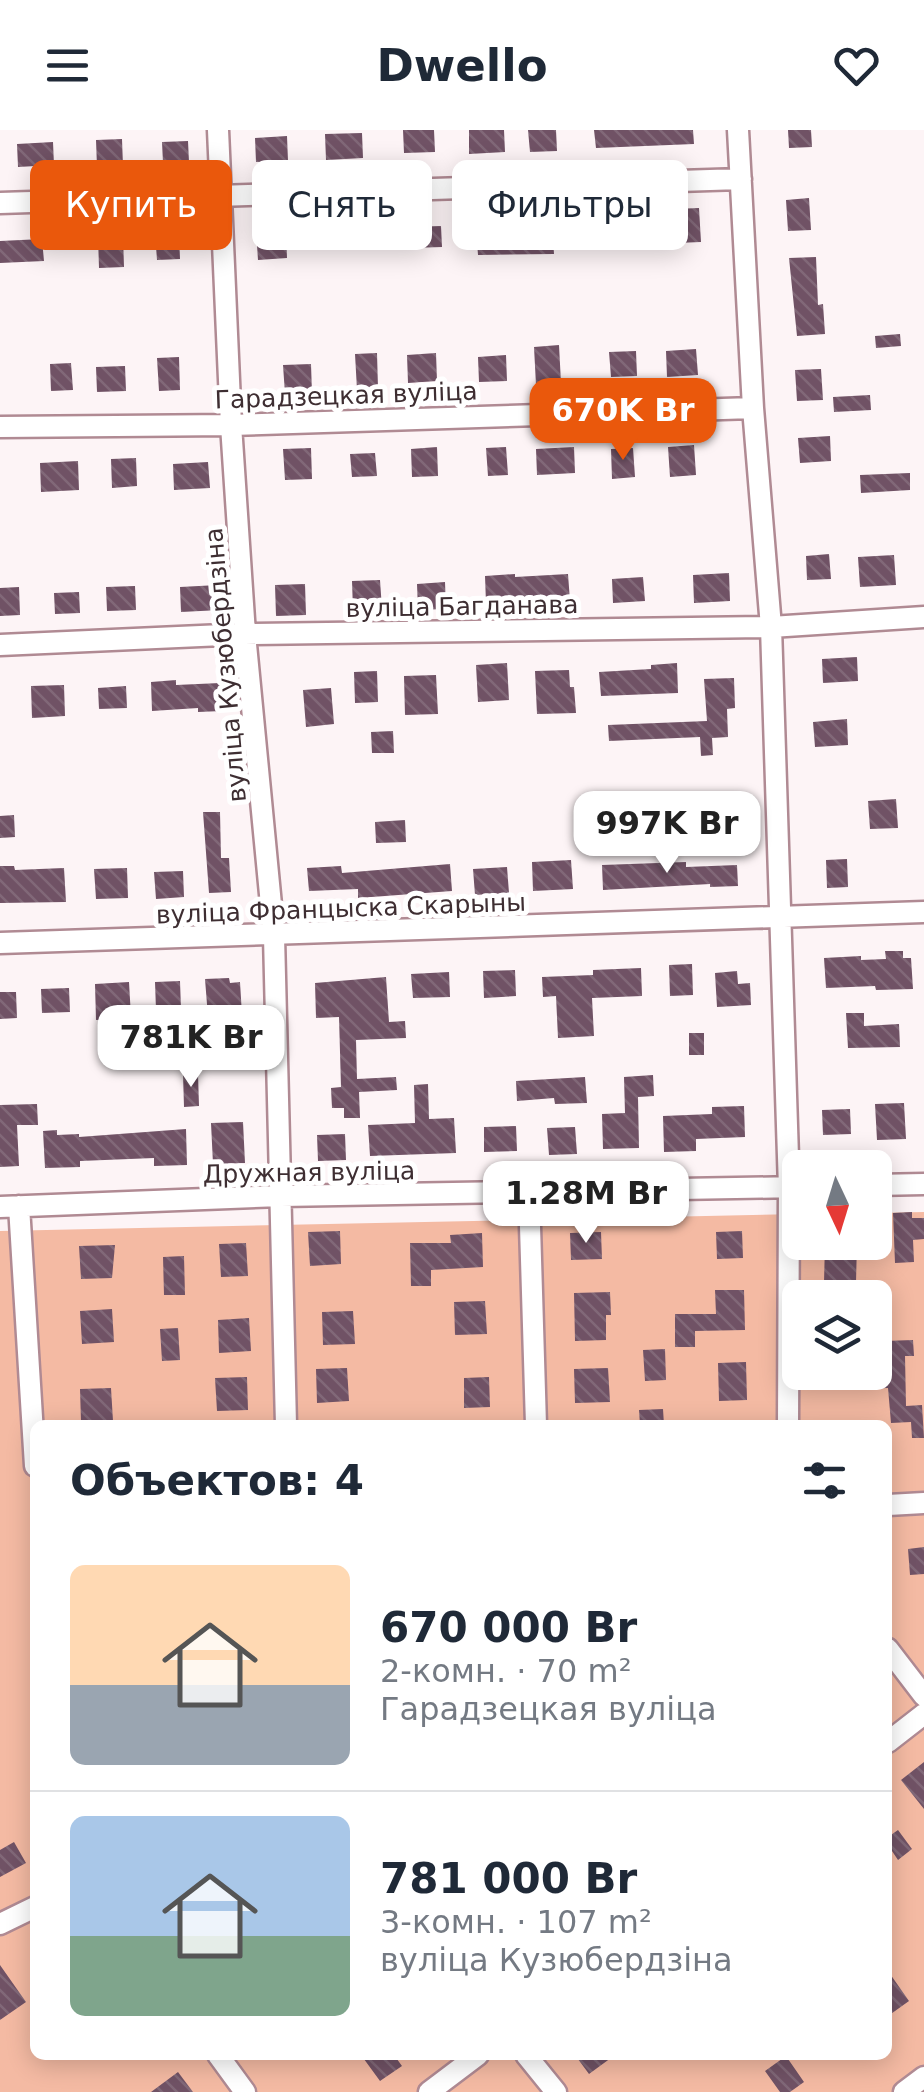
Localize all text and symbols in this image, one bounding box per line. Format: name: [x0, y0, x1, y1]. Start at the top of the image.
icon: menu: [40, 38, 95, 93]
icon: heart: [829, 38, 884, 93]
text: Dwello: [376, 39, 548, 92]
chip: Купить: [30, 160, 232, 250]
chip: Снять: [252, 160, 432, 250]
chip: Фильтры: [452, 160, 688, 250]
street label: Гарадзецкая вуліца: [214, 376, 478, 415]
pin: 670K Br: [531, 378, 715, 463]
text: 670K Br: [552, 391, 694, 429]
street label: вуліца Кузюбердзіна: [199, 526, 252, 803]
street label: вуліца Багданава: [345, 590, 579, 623]
pin: 997K Br: [575, 791, 759, 876]
text: 997K Br: [596, 804, 738, 842]
street label: вуліца Францыска Скарыны: [156, 888, 527, 929]
pin: 781K Br: [99, 1005, 283, 1090]
text: 781K Br: [120, 1018, 262, 1056]
north arrow: [782, 1150, 892, 1260]
map controls: [782, 1150, 892, 1390]
street label: Дружная вуліца: [203, 1156, 415, 1189]
pin: 1.28M Br: [483, 1161, 689, 1246]
text: 1.28M Br: [505, 1174, 667, 1212]
button: layers: [782, 1280, 892, 1390]
icon: filters: [797, 1453, 852, 1508]
text: Объектов: 4: [70, 1456, 364, 1505]
text: 670 000 Br: [380, 1603, 637, 1652]
icon: home: [150, 1605, 270, 1725]
text: 2-комн. · 70 m²: [380, 1652, 631, 1690]
text: Гарадзецкая вуліца: [380, 1690, 717, 1728]
text: 781 000 Br: [380, 1854, 637, 1903]
icon: home: [150, 1856, 270, 1976]
text: 3-комн. · 107 m²: [380, 1903, 652, 1941]
text: вуліца Кузюбердзіна: [380, 1941, 733, 1979]

